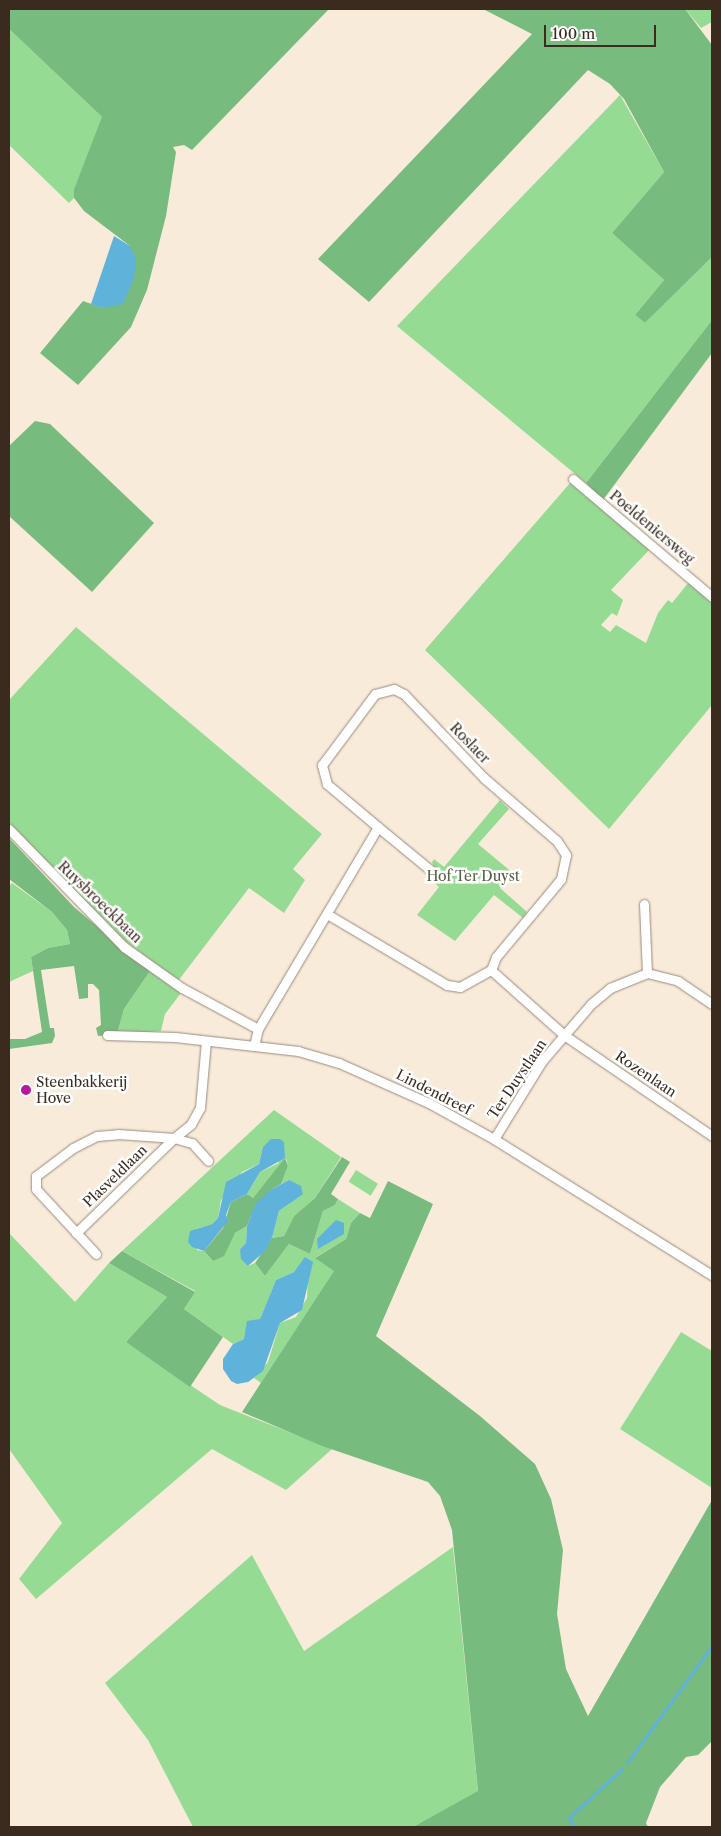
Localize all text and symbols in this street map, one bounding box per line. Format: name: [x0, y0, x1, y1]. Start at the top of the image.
scale bar: [546, 15, 658, 47]
text: 100 m: [552, 24, 595, 43]
street label: Poeldeniersweg: [606, 487, 698, 567]
street label: Roslaer: [447, 719, 493, 767]
street label: Ruysbroeckbaan: [54, 858, 146, 946]
park label: Hof Ter Duyst: [426, 868, 520, 884]
street label: Ter Duystlaan: [484, 1036, 550, 1122]
street label: Rozenlaan: [612, 1047, 680, 1101]
street label: Lindendreef: [394, 1066, 474, 1118]
place label: Steenbakkerij Hove: [36, 1074, 127, 1106]
marker: Steenbakkerij Hove: [20, 1084, 32, 1096]
street label: Plasveldlaan: [80, 1141, 150, 1211]

